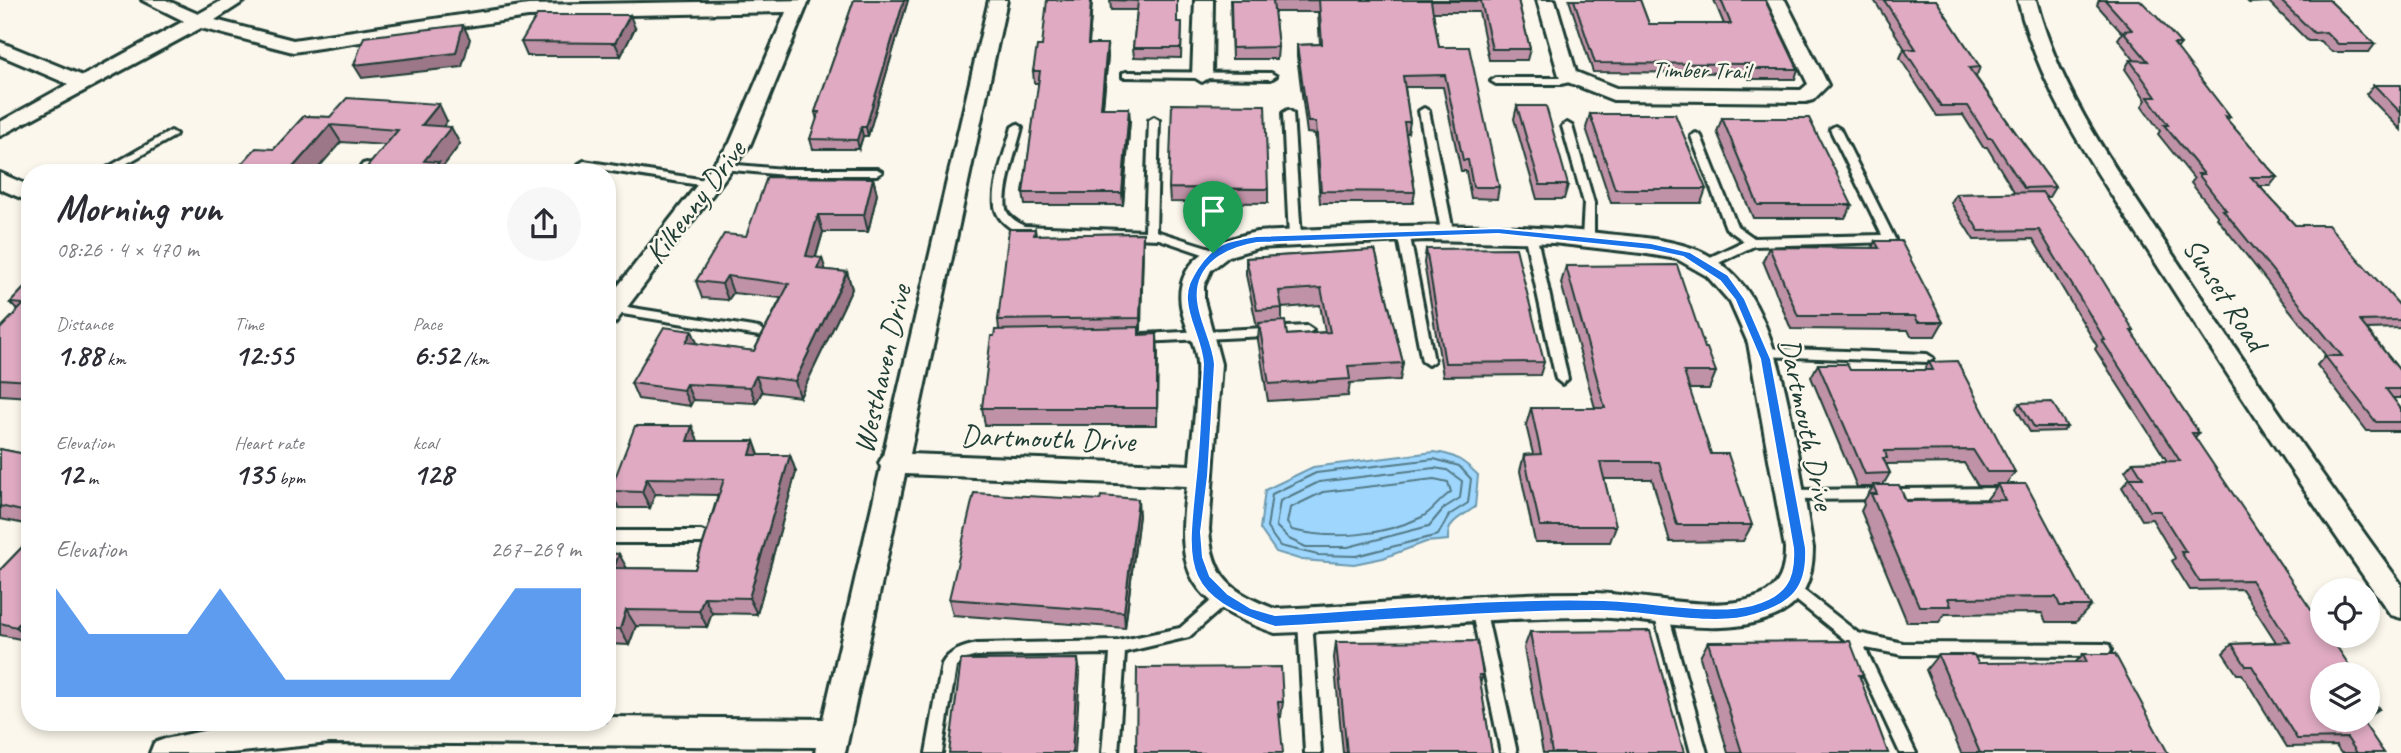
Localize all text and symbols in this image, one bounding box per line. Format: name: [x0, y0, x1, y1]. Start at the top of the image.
street label: Timber Trail: [1652, 54, 1754, 86]
street label: Kilkenny Drive: [636, 131, 755, 271]
pin: [1183, 181, 1243, 253]
text: Morning run: [56, 185, 222, 232]
button: share: [507, 187, 581, 261]
icon: arrive: [1194, 192, 1232, 230]
street label: Sunset Road: [2174, 230, 2278, 361]
text: 08:26 · 4 × 470 m: [56, 235, 199, 264]
street label: Westhaven Drive: [844, 279, 920, 457]
text: Distance: [56, 312, 113, 336]
text: Time: [234, 312, 263, 336]
text: Pace: [413, 312, 442, 336]
street label: Dartmouth Drive: [1770, 335, 1844, 515]
text: 1.88: [56, 336, 102, 374]
text: 12:55: [234, 336, 293, 374]
text: 6:52: [413, 336, 459, 374]
text: km: [102, 347, 126, 371]
text: /km: [459, 347, 489, 371]
street label: Dartmouth Drive: [960, 416, 1138, 460]
text: Elevation: [56, 431, 114, 455]
text: Heart rate: [234, 431, 304, 455]
text: kcal: [413, 431, 438, 455]
text: 12: [56, 455, 83, 493]
text: 135: [234, 455, 274, 493]
text: 128: [413, 455, 453, 493]
text: m: [83, 466, 98, 490]
text: bpm: [274, 466, 305, 490]
text: Elevation: [56, 535, 127, 564]
text: 267–269 m: [490, 535, 581, 564]
map controls: [2310, 578, 2380, 732]
button: locate: [2310, 578, 2380, 648]
button: layers: [2310, 662, 2380, 732]

